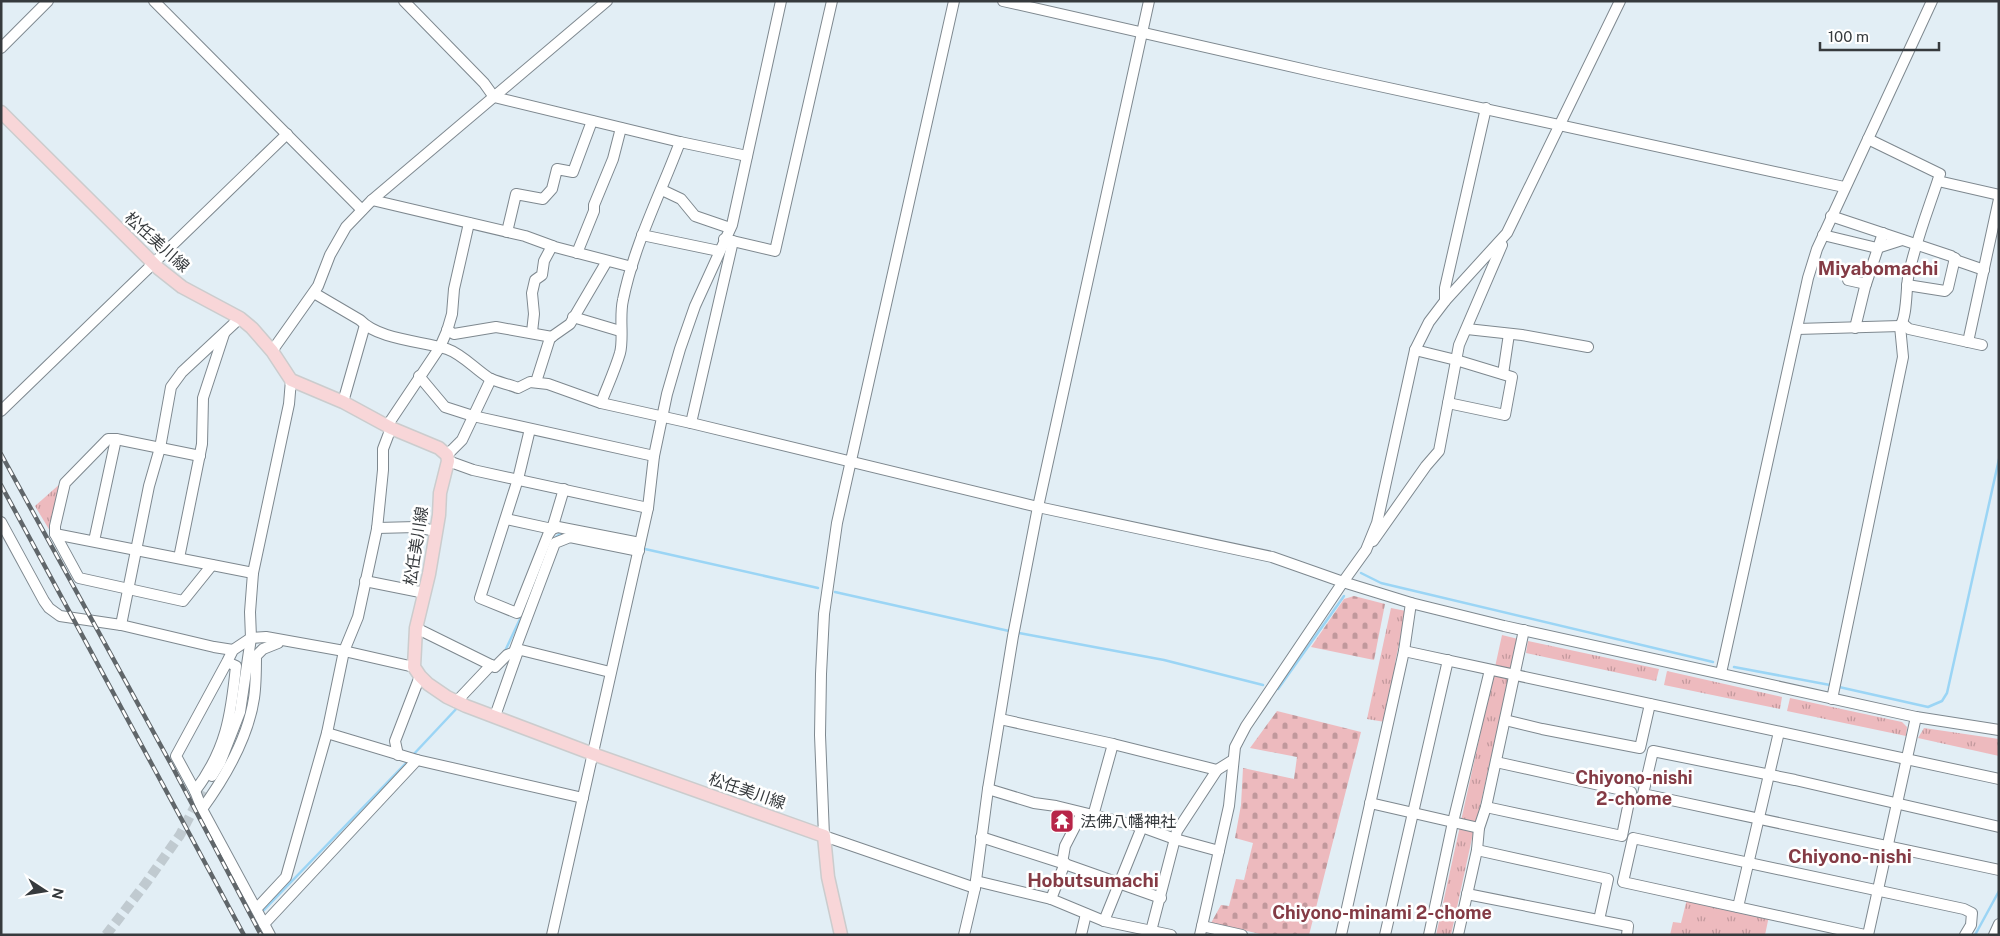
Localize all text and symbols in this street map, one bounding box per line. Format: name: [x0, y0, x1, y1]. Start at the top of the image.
scale bar: [1820, 20, 1939, 52]
text: 100 m: [1828, 28, 1869, 45]
street label: 松任美川線: [121, 208, 193, 276]
district label: Miyabomachi: [1818, 257, 1938, 279]
street label: 松任美川線: [400, 505, 432, 587]
district label: Chiyono-nishi 2-chome: [1575, 767, 1693, 809]
street label: 松任美川線: [706, 769, 788, 813]
temple icon: 法佛八幡神社: [1049, 808, 1075, 834]
place label: 法佛八幡神社: [1080, 812, 1176, 831]
district label: Chiyono-nishi: [1788, 845, 1912, 867]
north arrow: [20, 866, 70, 916]
district label: Hobutsumachi: [1027, 869, 1159, 891]
text: N: [49, 887, 67, 901]
district label: Chiyono-minami 2-chome: [1272, 902, 1492, 923]

